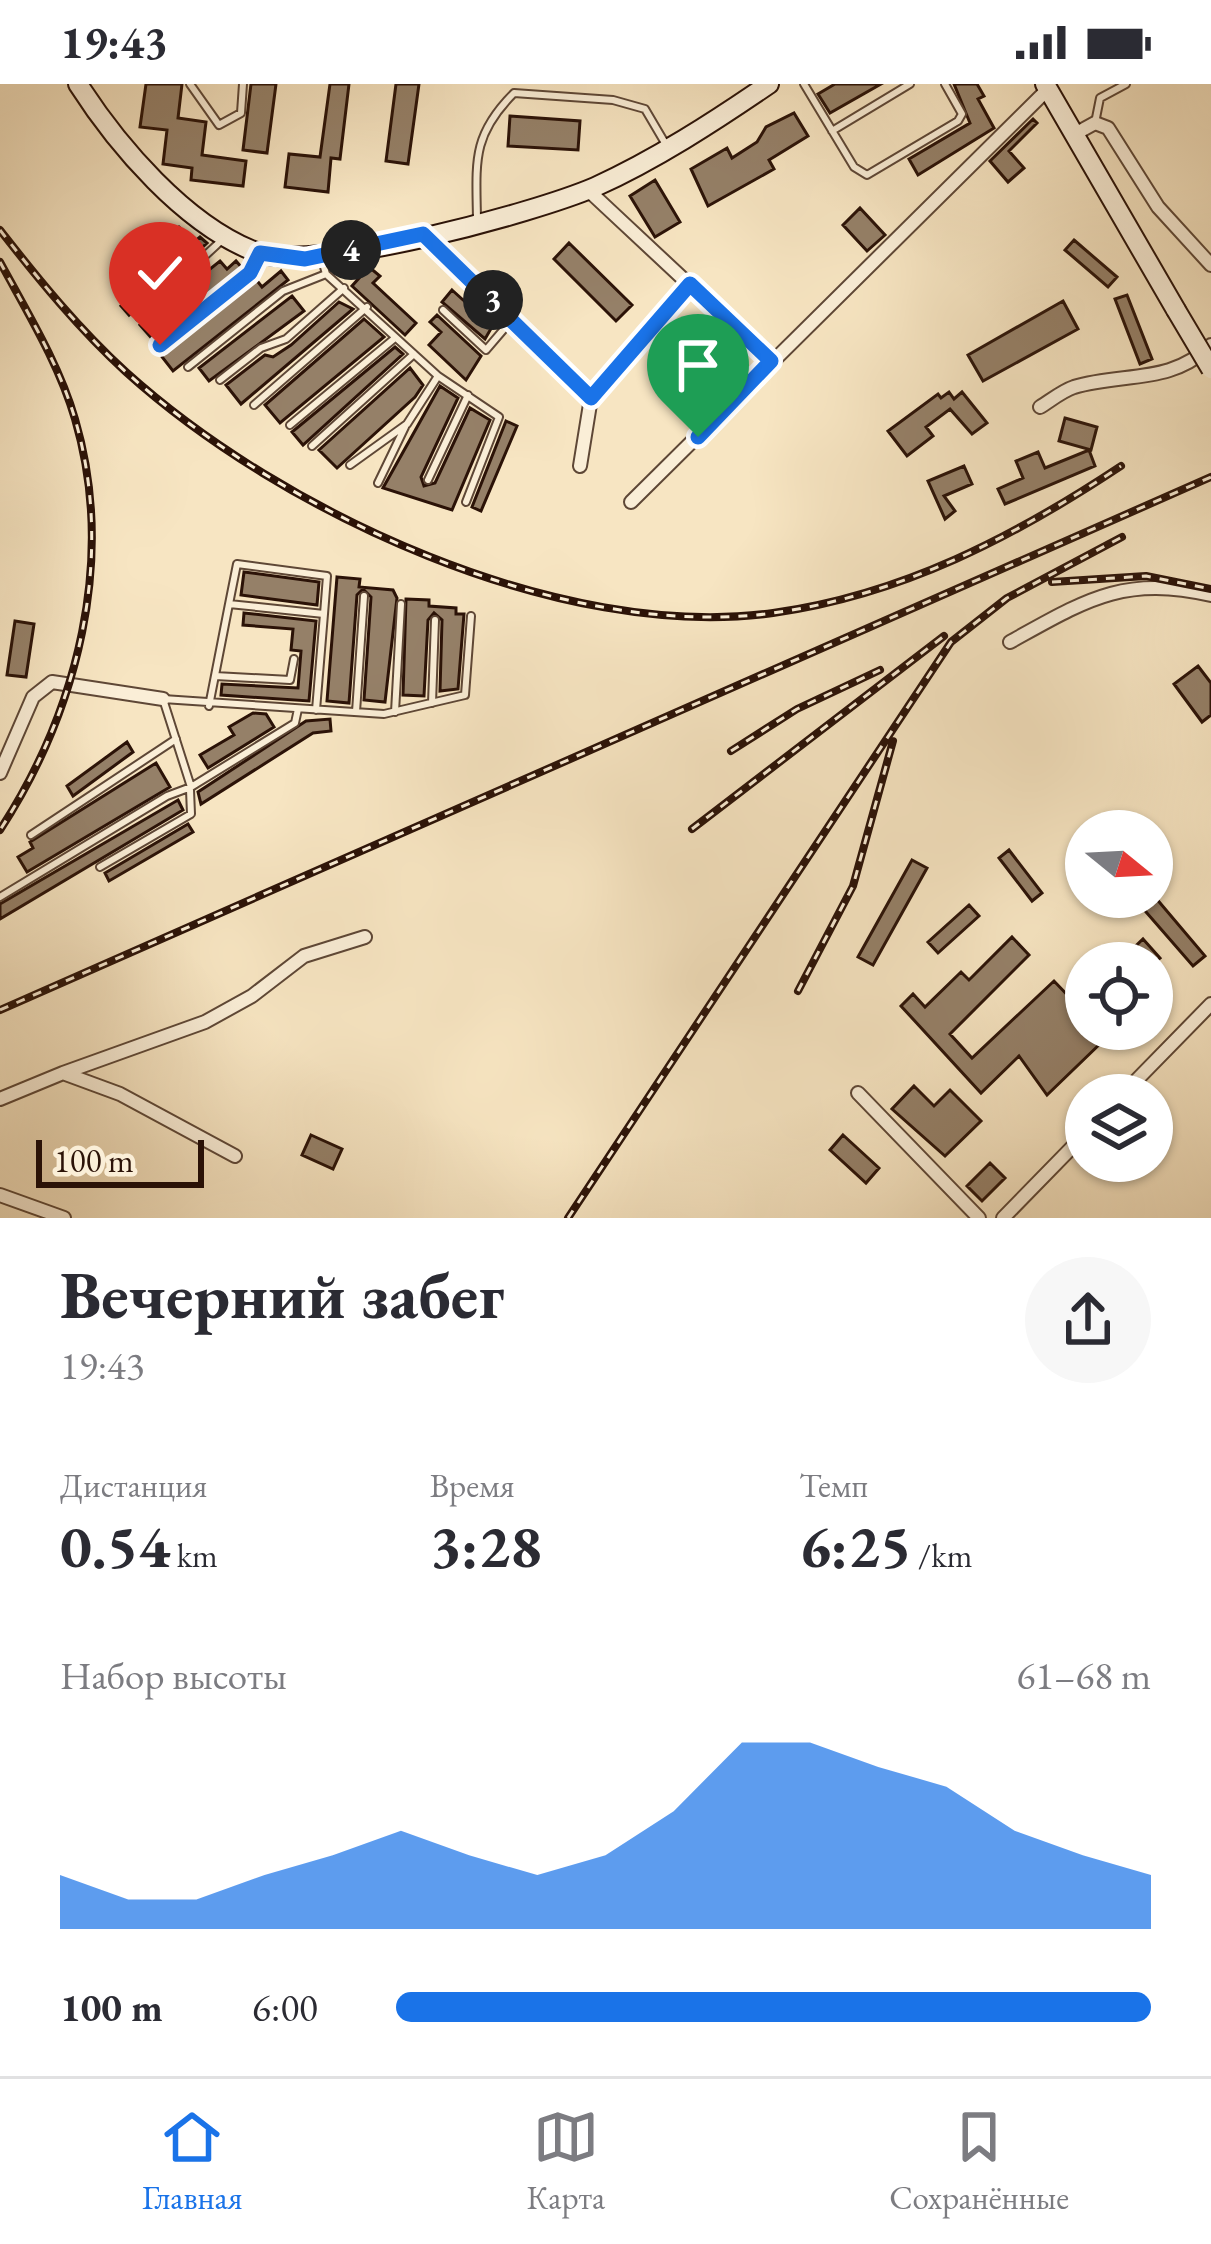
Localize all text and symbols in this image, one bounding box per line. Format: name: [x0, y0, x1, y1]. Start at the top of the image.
text: 19:43: [60, 13, 168, 71]
pin: 4: [321, 220, 381, 280]
pin: [109, 222, 211, 345]
text: 4: [342, 228, 360, 271]
icon: check: [127, 240, 193, 306]
pin: 3: [463, 270, 523, 330]
text: 3: [484, 278, 502, 321]
pin: [647, 314, 749, 437]
icon: arrive: [665, 332, 731, 398]
north arrow: [1065, 810, 1173, 918]
map controls: [1065, 810, 1173, 1182]
button: locate: [1065, 942, 1173, 1050]
button: layers: [1065, 1074, 1173, 1182]
scale bar: [36, 1134, 204, 1187]
text: 100 m: [54, 1139, 134, 1182]
text: Вечерний забег: [60, 1252, 505, 1338]
button: share: [1025, 1257, 1151, 1383]
text: 19:43: [60, 1340, 145, 1391]
text: Дистанция: [60, 1464, 207, 1507]
text: Время: [430, 1464, 514, 1507]
text: Темп: [799, 1464, 868, 1507]
text: 0.54: [60, 1507, 170, 1585]
text: 3:28: [430, 1507, 542, 1585]
text: 6:25: [799, 1507, 911, 1585]
text: km: [170, 1534, 218, 1577]
text: /km: [911, 1534, 972, 1577]
text: Набор высоты: [60, 1650, 287, 1701]
text: 61–68 m: [1017, 1650, 1151, 1701]
text: 100 m: [60, 1982, 163, 2033]
text: 6:00: [252, 1982, 318, 2033]
tab: Главная: [142, 2104, 243, 2219]
tab: Карта: [526, 2104, 605, 2219]
tab: Сохранённые: [889, 2104, 1069, 2219]

